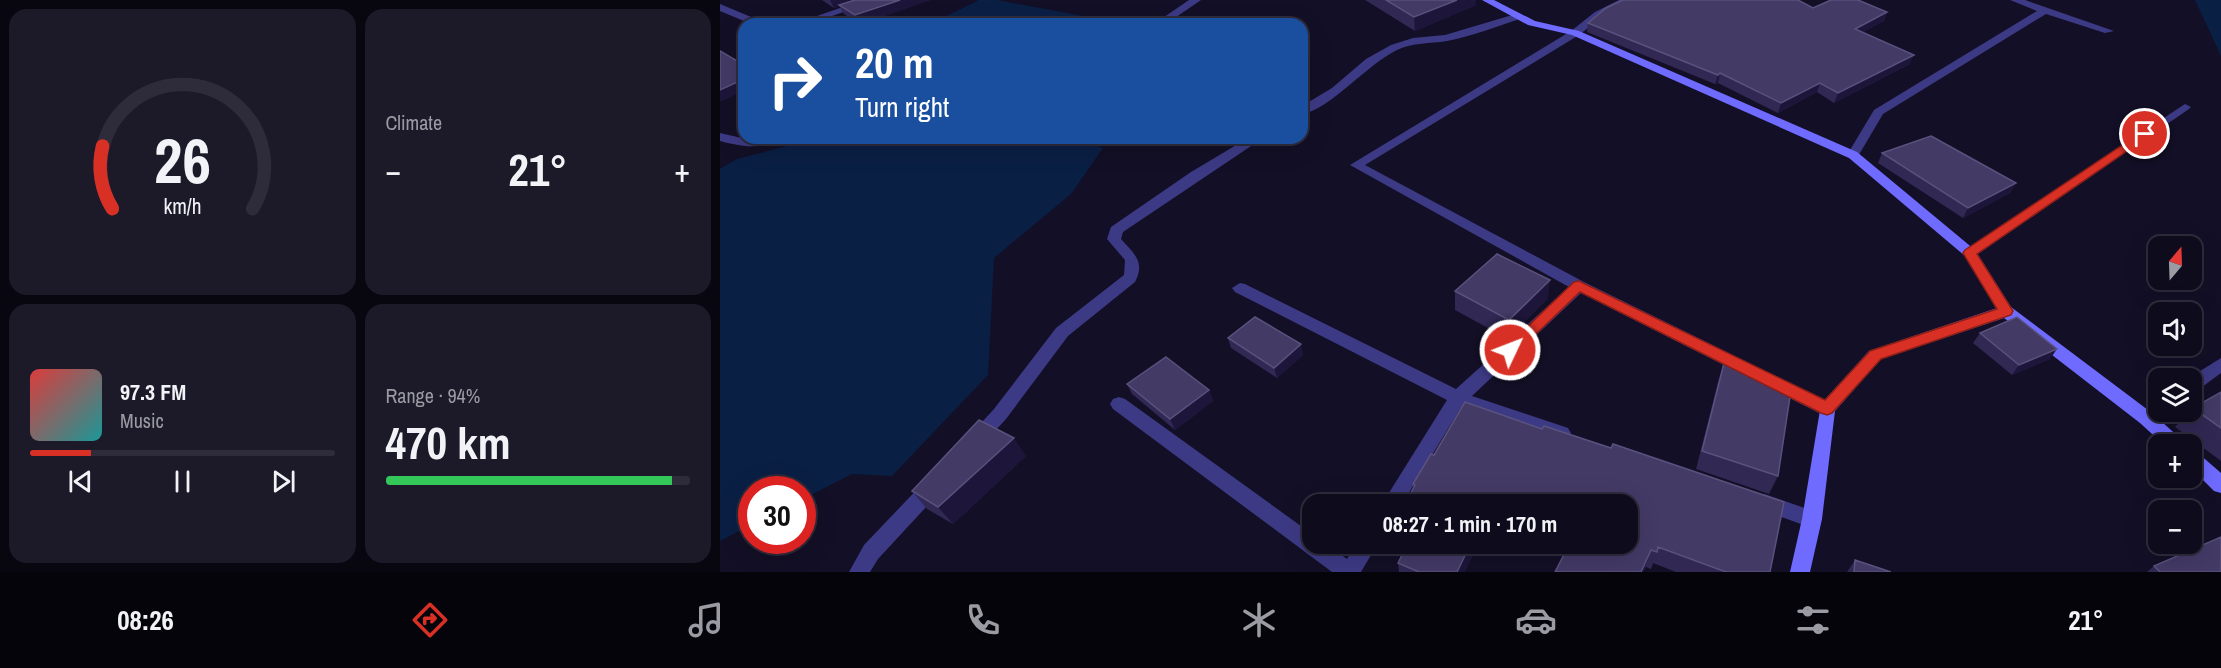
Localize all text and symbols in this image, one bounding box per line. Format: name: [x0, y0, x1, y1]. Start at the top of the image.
text: 20 m: [855, 35, 934, 91]
icon: right: [756, 42, 834, 120]
text: Turn right: [855, 89, 949, 125]
pin: [2119, 108, 2170, 159]
text: Climate: [386, 109, 442, 136]
icon: arrive: [2128, 117, 2161, 150]
text: 26: [154, 118, 211, 202]
text: 21°: [508, 139, 567, 200]
text: −: [386, 148, 401, 192]
text: +: [674, 148, 690, 192]
text: km/h: [163, 192, 201, 221]
north arrow: [2148, 236, 2202, 290]
map controls: [2148, 236, 2202, 554]
button: sound: [2148, 302, 2202, 356]
position arrow: [1478, 318, 1542, 382]
button: layers: [2148, 368, 2202, 422]
text: 97.3 FM: [120, 377, 186, 407]
text: Range · 94%: [386, 382, 480, 409]
text: Music: [120, 407, 164, 434]
text: 470 km: [386, 412, 511, 473]
button: +: [2148, 434, 2202, 488]
icon: previous: [64, 465, 97, 498]
icon: pause: [166, 465, 199, 498]
icon: next: [267, 465, 300, 498]
speed limit sign: 30: [738, 476, 816, 554]
button: −: [2148, 500, 2202, 554]
text: 08:27 · 1 min · 170 m: [1383, 509, 1557, 539]
icon: directions: [409, 599, 451, 641]
icon: music: [685, 599, 727, 641]
icon: phone: [962, 599, 1004, 641]
icon: climate: [1238, 599, 1280, 641]
icon: car: [1515, 599, 1557, 641]
icon: filters: [1792, 599, 1834, 641]
text: 08:26: [117, 602, 174, 638]
text: 21°: [2068, 602, 2104, 638]

